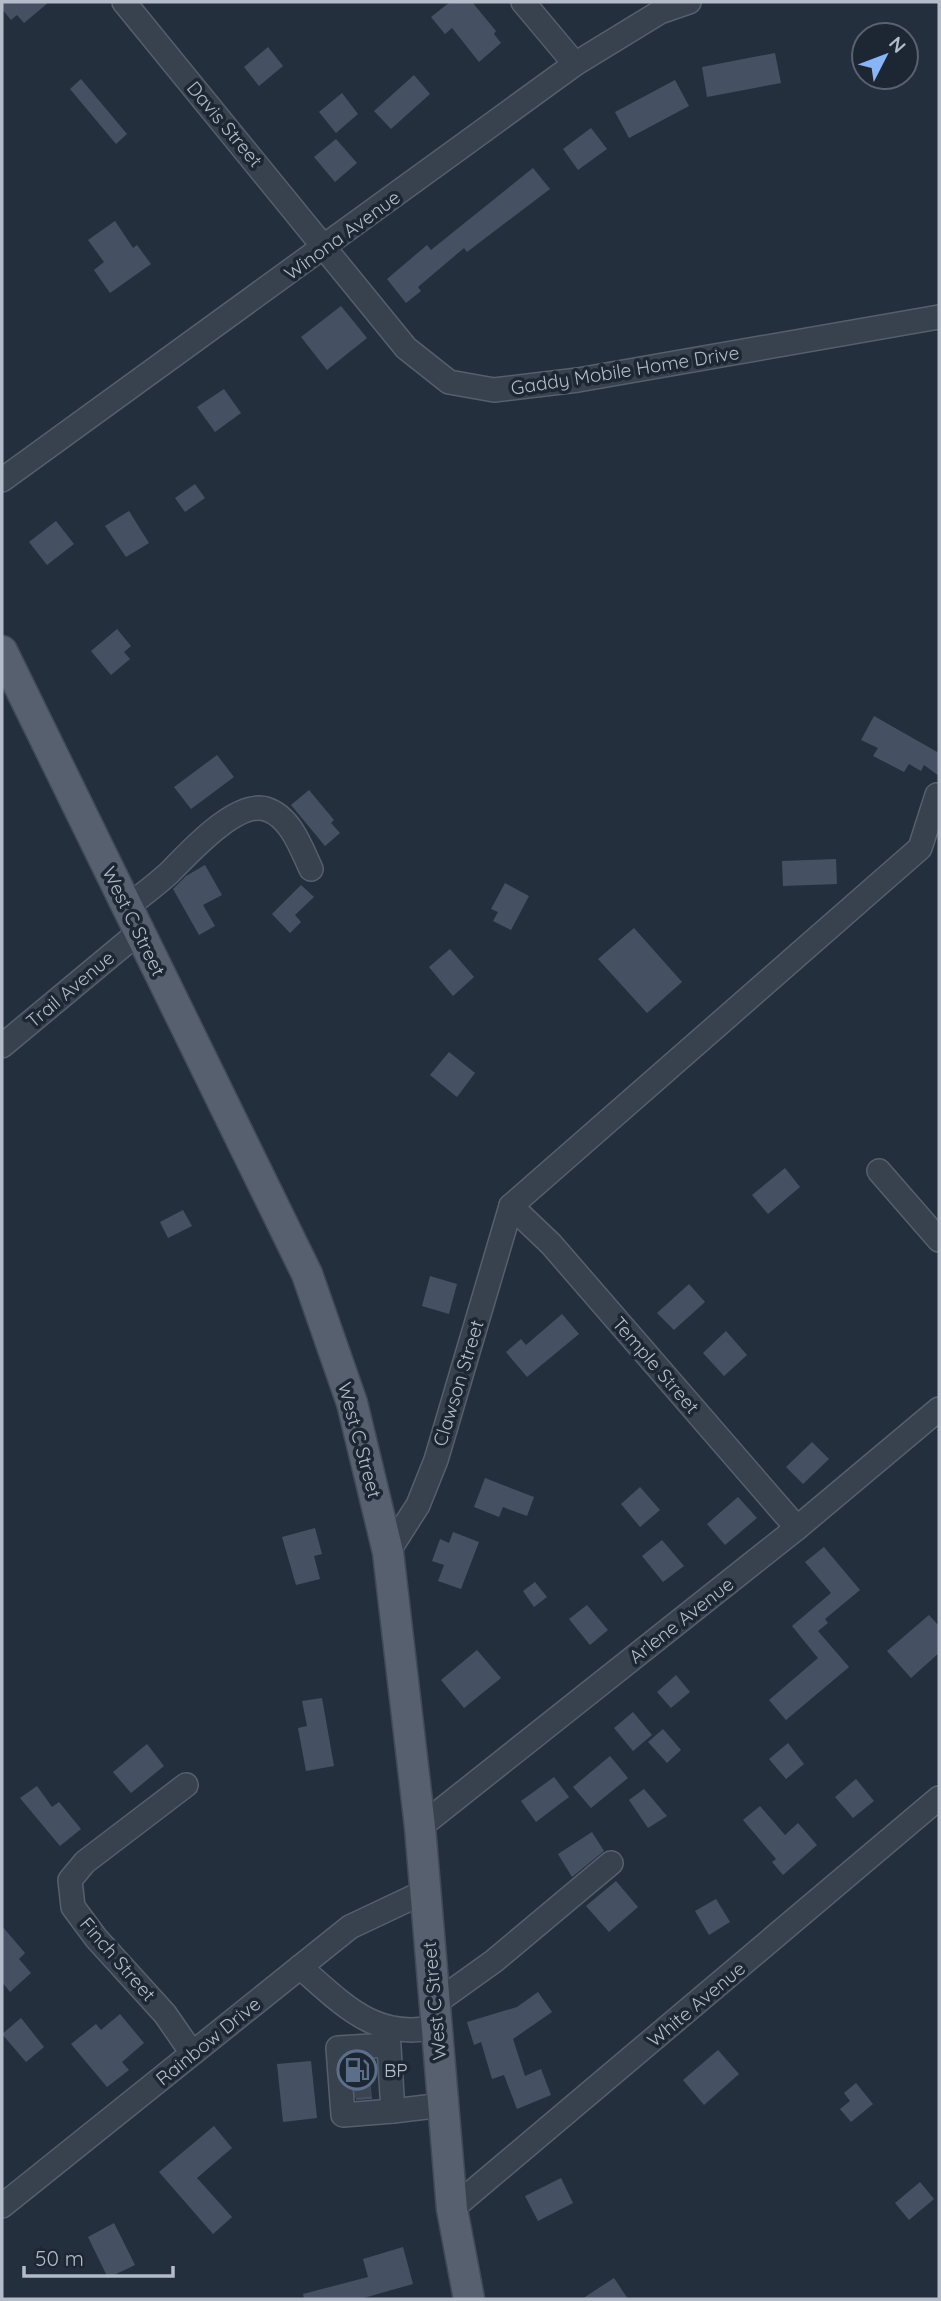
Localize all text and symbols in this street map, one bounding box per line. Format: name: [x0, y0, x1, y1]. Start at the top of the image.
north arrow: [850, 21, 920, 91]
text: N: [884, 31, 911, 58]
street label: Davis Street: [182, 76, 268, 172]
street label: Winona Avenue: [279, 185, 405, 285]
street label: Gaddy Mobile Home Drive: [509, 340, 741, 400]
street label: West C Street: [97, 862, 171, 980]
street label: Trail Avenue: [21, 945, 119, 1033]
street label: Temple Street: [607, 1312, 705, 1418]
street label: Clawson Street: [427, 1317, 489, 1449]
street label: West C Street: [333, 1379, 387, 1501]
street label: Arlene Avenue: [624, 1572, 738, 1668]
street label: Finch Street: [75, 1912, 161, 2006]
street label: West C Street: [417, 1941, 451, 2061]
street label: White Avenue: [642, 1956, 750, 2052]
street label: Rainbow Drive: [151, 1992, 265, 2090]
fuel station icon: BP: [336, 2049, 378, 2091]
place label: BP: [384, 2058, 408, 2082]
scale bar: [24, 2234, 173, 2278]
text: 50 m: [35, 2245, 84, 2271]

